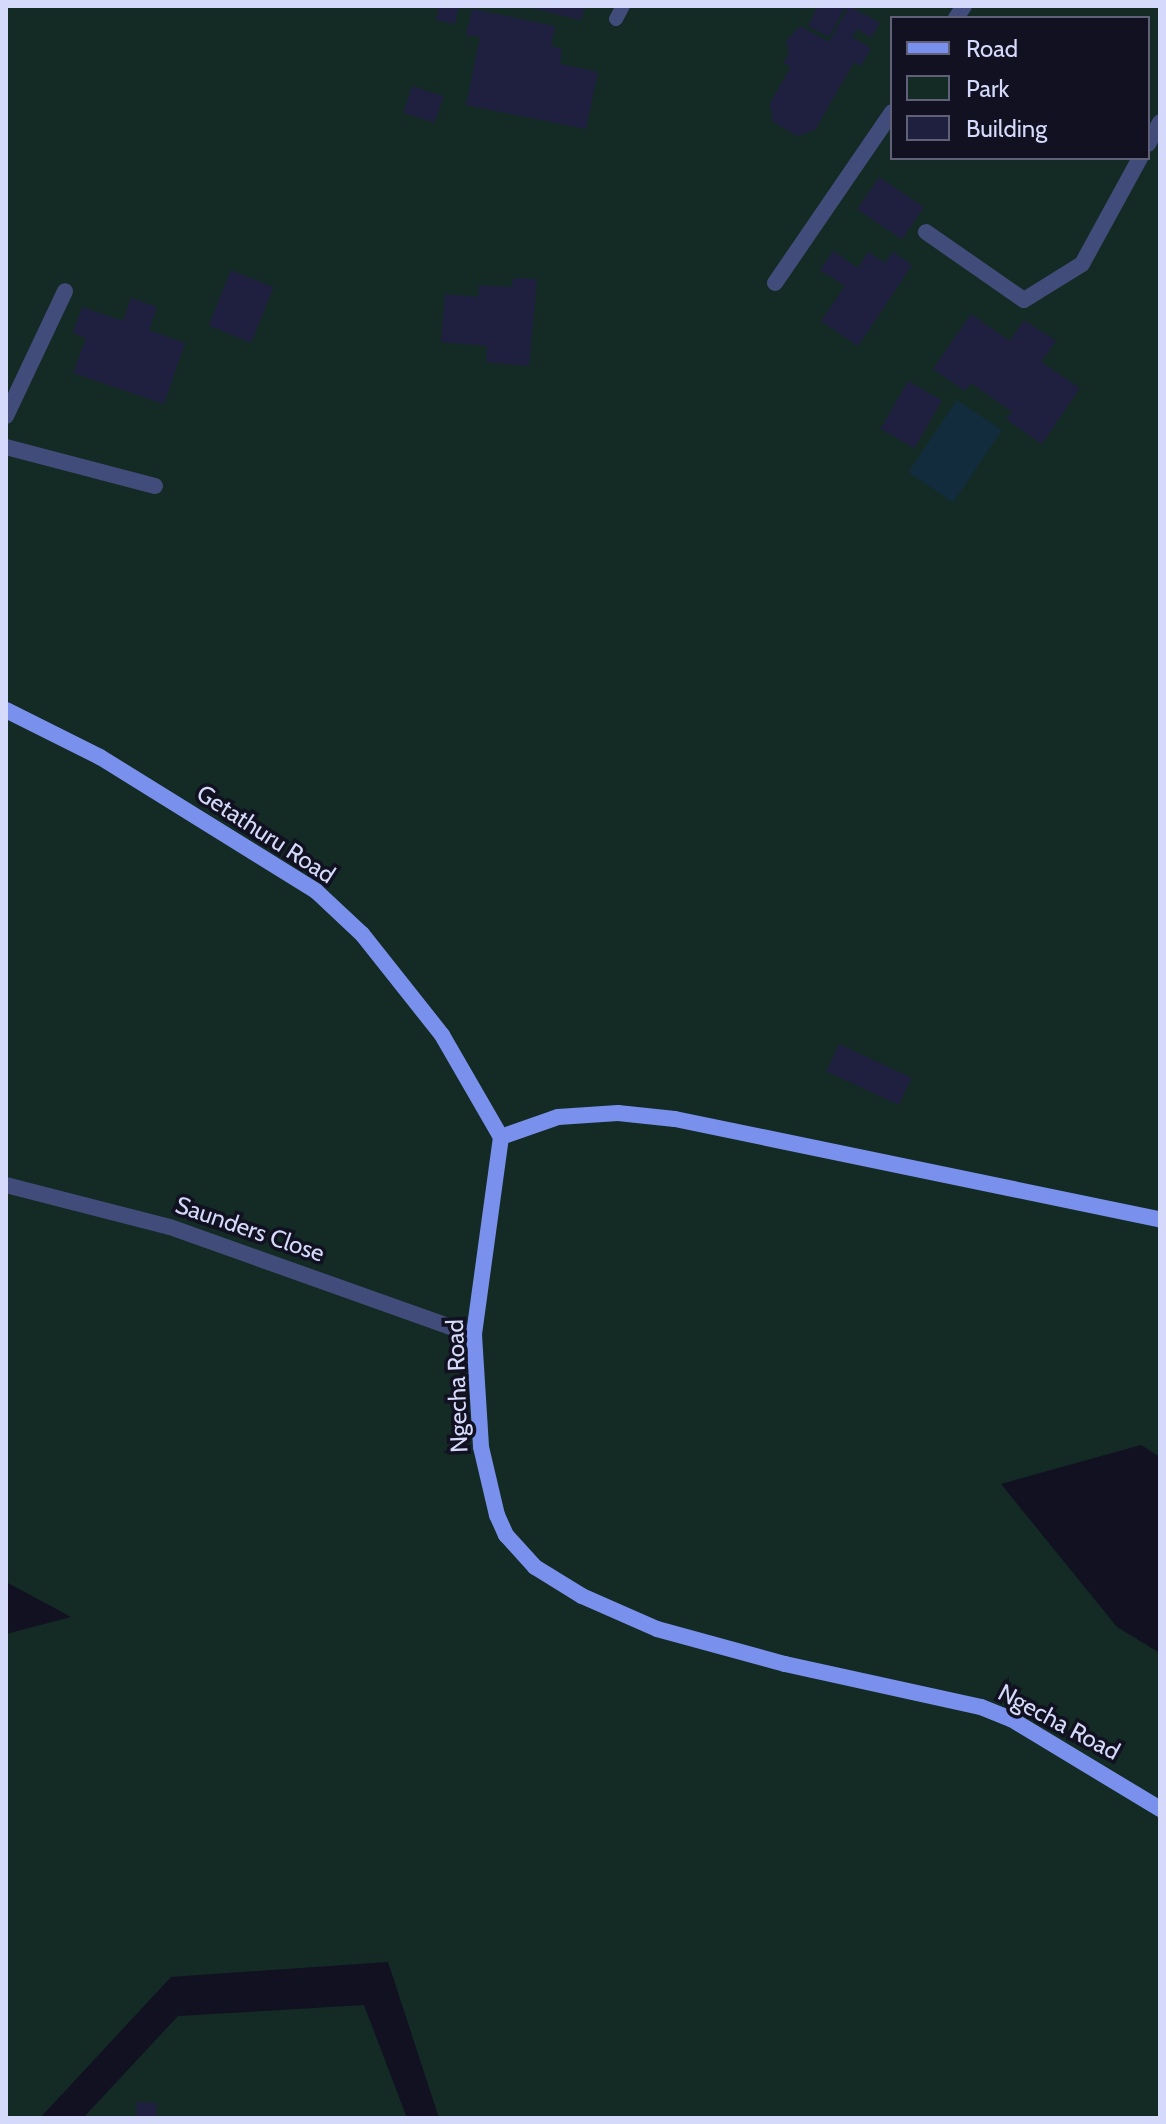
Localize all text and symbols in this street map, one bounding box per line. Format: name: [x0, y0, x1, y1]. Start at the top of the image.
legend: [890, 16, 1150, 160]
text: Road: [966, 34, 1018, 63]
text: Park: [966, 74, 1009, 103]
text: Building: [966, 114, 1047, 143]
street label: Getathuru Road: [192, 779, 340, 889]
street label: Saunders Close: [172, 1190, 328, 1268]
street label: Ngecha Road: [440, 1319, 474, 1453]
street label: Ngecha Road: [993, 1678, 1125, 1766]

